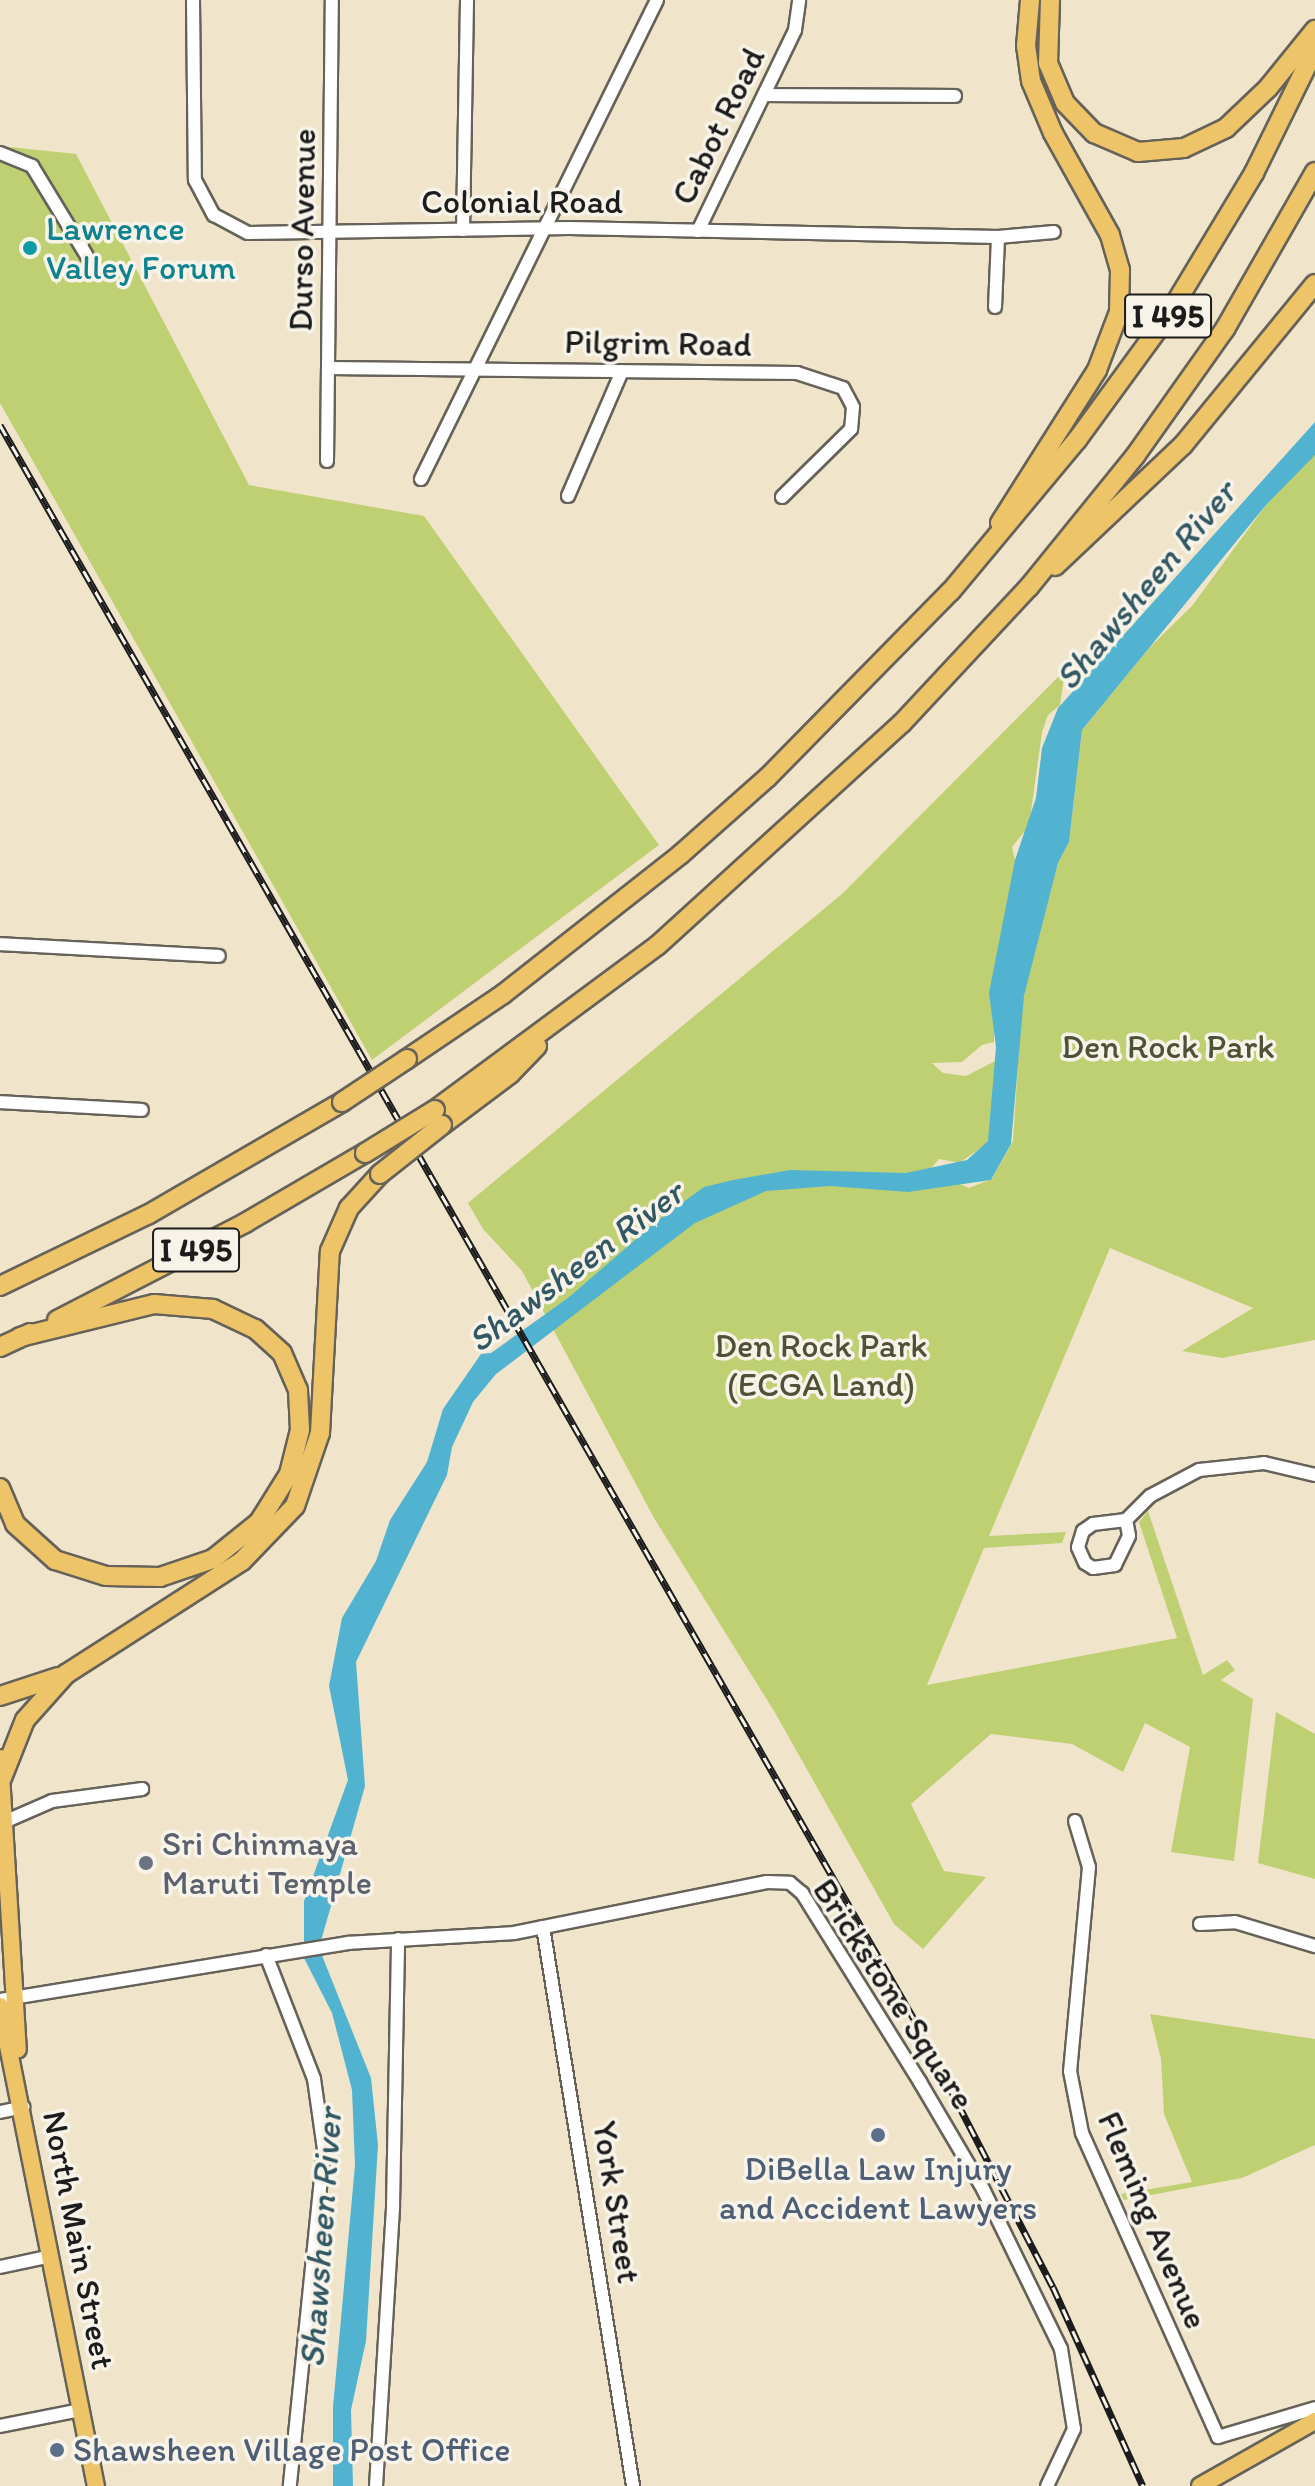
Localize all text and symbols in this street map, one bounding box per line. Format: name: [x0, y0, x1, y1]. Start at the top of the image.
street label: Cabot Road: [663, 42, 773, 210]
street label: Durso Avenue: [280, 129, 324, 331]
street label: Colonial Road: [421, 182, 623, 222]
place label: Lawrence Valley Forum: [46, 208, 235, 288]
marker: Lawrence Valley Forum: [21, 239, 39, 257]
road number: I 495: [1124, 288, 1212, 344]
street label: Pilgrim Road: [564, 321, 752, 365]
water label: Shawsheen River: [1045, 472, 1245, 698]
park label: Den Rock Park: [1062, 1027, 1274, 1067]
water label: Shawsheen River: [459, 1171, 691, 1361]
road number: I 495: [152, 1222, 240, 1278]
park label: Den Rock Park (ECGA Land): [715, 1325, 927, 1404]
place label: Sri Chinmaya Maruti Temple: [162, 1823, 371, 1902]
marker: Sri Chinmaya Maruti Temple: [137, 1854, 155, 1872]
street label: Brickstone Square: [804, 1871, 984, 2117]
street label: Fleming Avenue: [1089, 2106, 1217, 2334]
street label: North Main Street: [34, 2107, 124, 2373]
water label: Shawsheen River: [289, 2108, 351, 2368]
street label: York Street: [584, 2118, 650, 2286]
marker: DiBella Law Injury and Accident Lawyers: [869, 2126, 887, 2144]
place label: DiBella Law Injury and Accident Lawyers: [719, 2148, 1037, 2228]
place label: Shawsheen Village Post Office: [73, 2430, 511, 2470]
marker: Shawsheen Village Post Office: [48, 2441, 66, 2459]

